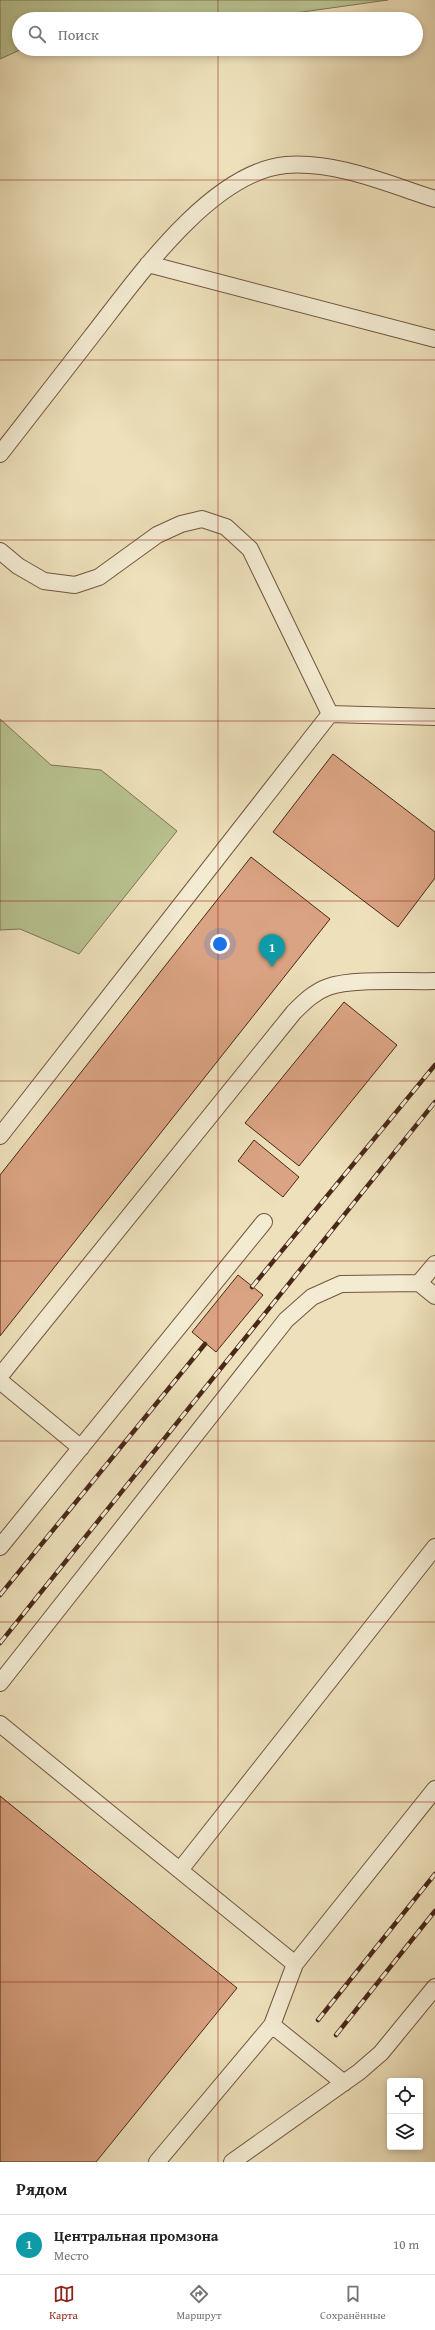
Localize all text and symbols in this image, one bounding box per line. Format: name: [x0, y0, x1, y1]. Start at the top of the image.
search box: [12, 12, 423, 56]
icon: search: [26, 23, 48, 45]
text: Поиск: [58, 24, 99, 45]
your location: [210, 934, 230, 954]
pin: 1: [259, 934, 285, 967]
map controls: [387, 2078, 423, 2150]
button: locate: [387, 2078, 423, 2114]
button: layers: [387, 2114, 423, 2150]
text: Рядом: [16, 2176, 67, 2201]
text: Центральная промзона: [54, 2225, 219, 2246]
text: 1: [26, 2235, 32, 2254]
text: 10 m: [393, 2235, 419, 2254]
text: Место: [54, 2246, 89, 2265]
tab: Карта: [49, 2283, 78, 2323]
tab: Маршрут: [176, 2283, 221, 2323]
tab: Сохранённые: [320, 2283, 386, 2323]

